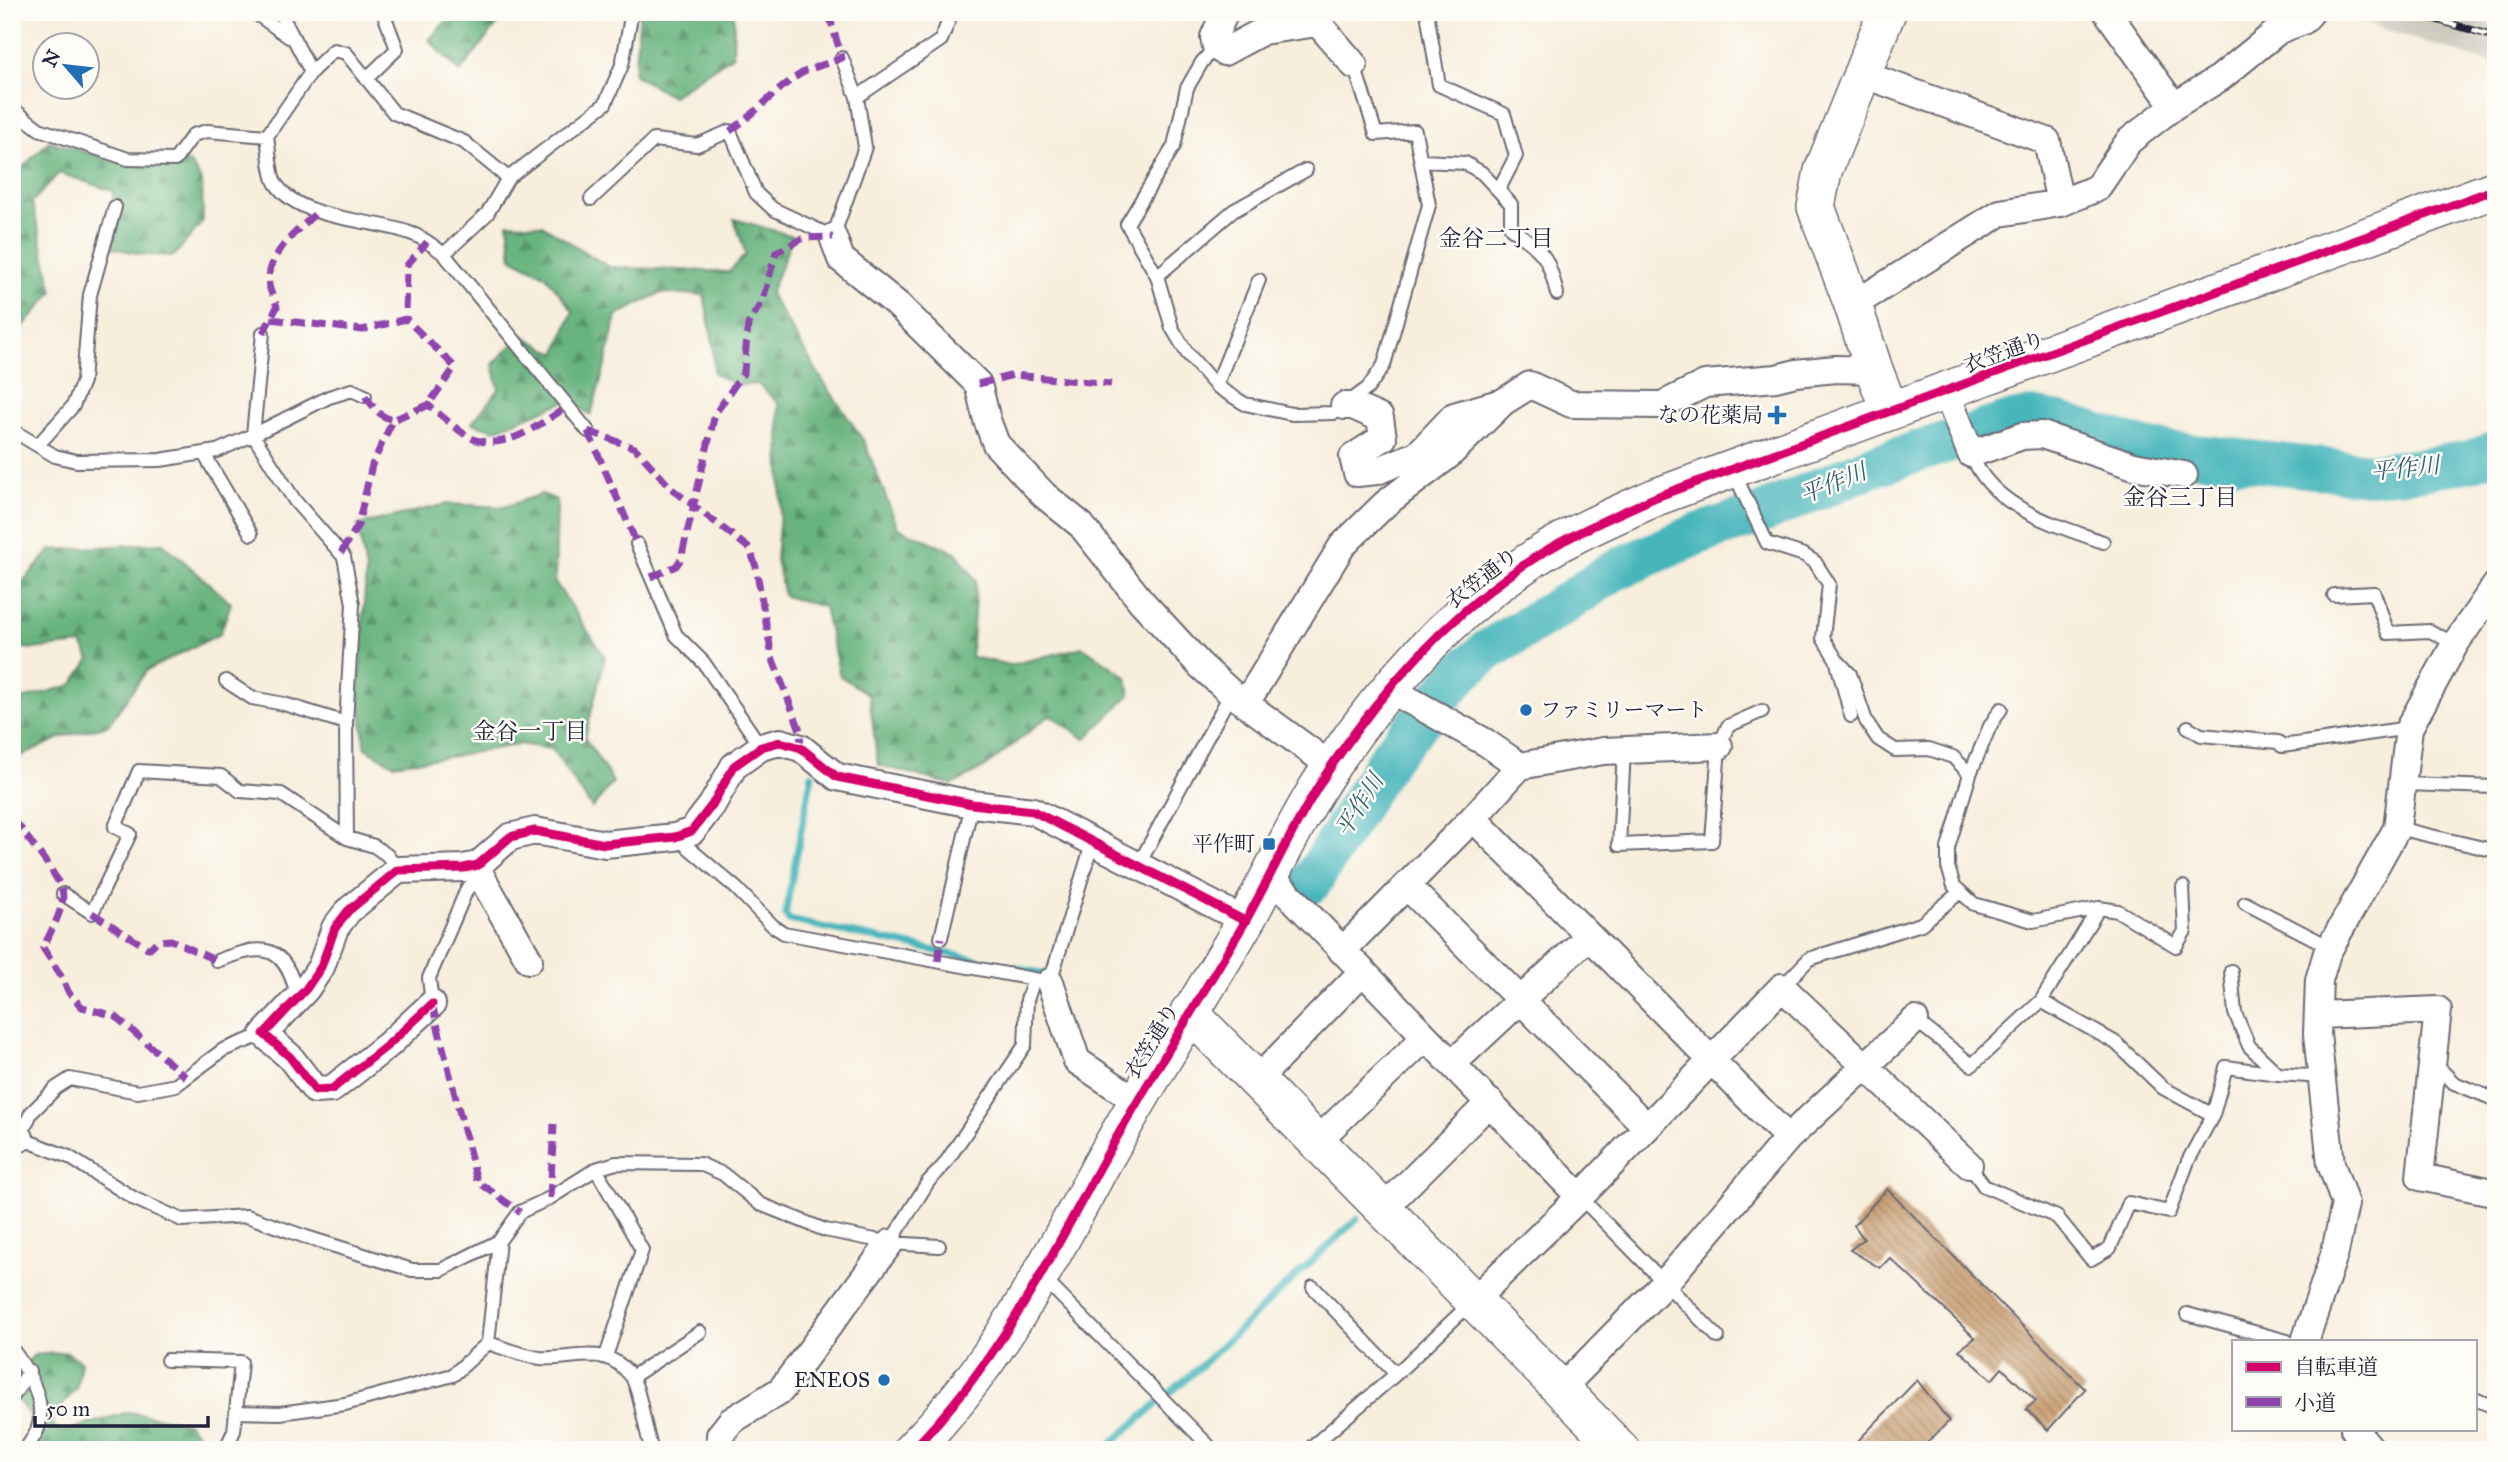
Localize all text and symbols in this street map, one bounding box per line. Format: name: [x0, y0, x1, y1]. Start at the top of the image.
north arrow: [32, 32, 102, 102]
text: N: [37, 46, 65, 71]
district label: 金谷二丁目: [1439, 224, 1554, 252]
street label: 衣笠通り: [1960, 325, 2048, 379]
place label: なの花薬局: [1658, 402, 1763, 428]
marker: なの花薬局: [1769, 407, 1785, 423]
water label: 平作川: [2369, 450, 2444, 486]
water label: 平作川: [1796, 456, 1873, 509]
district label: 金谷三丁目: [2123, 483, 2238, 511]
street label: 衣笠通り: [1441, 542, 1523, 614]
place label: ファミリーマート: [1540, 697, 1708, 723]
marker: ファミリーマート: [1518, 702, 1534, 718]
district label: 金谷一丁目: [473, 717, 588, 745]
water label: 平作川: [1329, 766, 1391, 842]
place label: 平作町: [1192, 831, 1255, 857]
marker: 平作町: [1261, 836, 1277, 852]
street label: 衣笠通り: [1119, 998, 1185, 1084]
legend: [2232, 1340, 2476, 1430]
text: 自転車道: [2294, 1354, 2378, 1380]
place label: ENEOS: [794, 1367, 870, 1393]
marker: ENEOS: [876, 1372, 892, 1388]
scale bar: [35, 1385, 208, 1429]
text: 小道: [2294, 1390, 2336, 1416]
text: 50 m: [46, 1396, 91, 1422]

